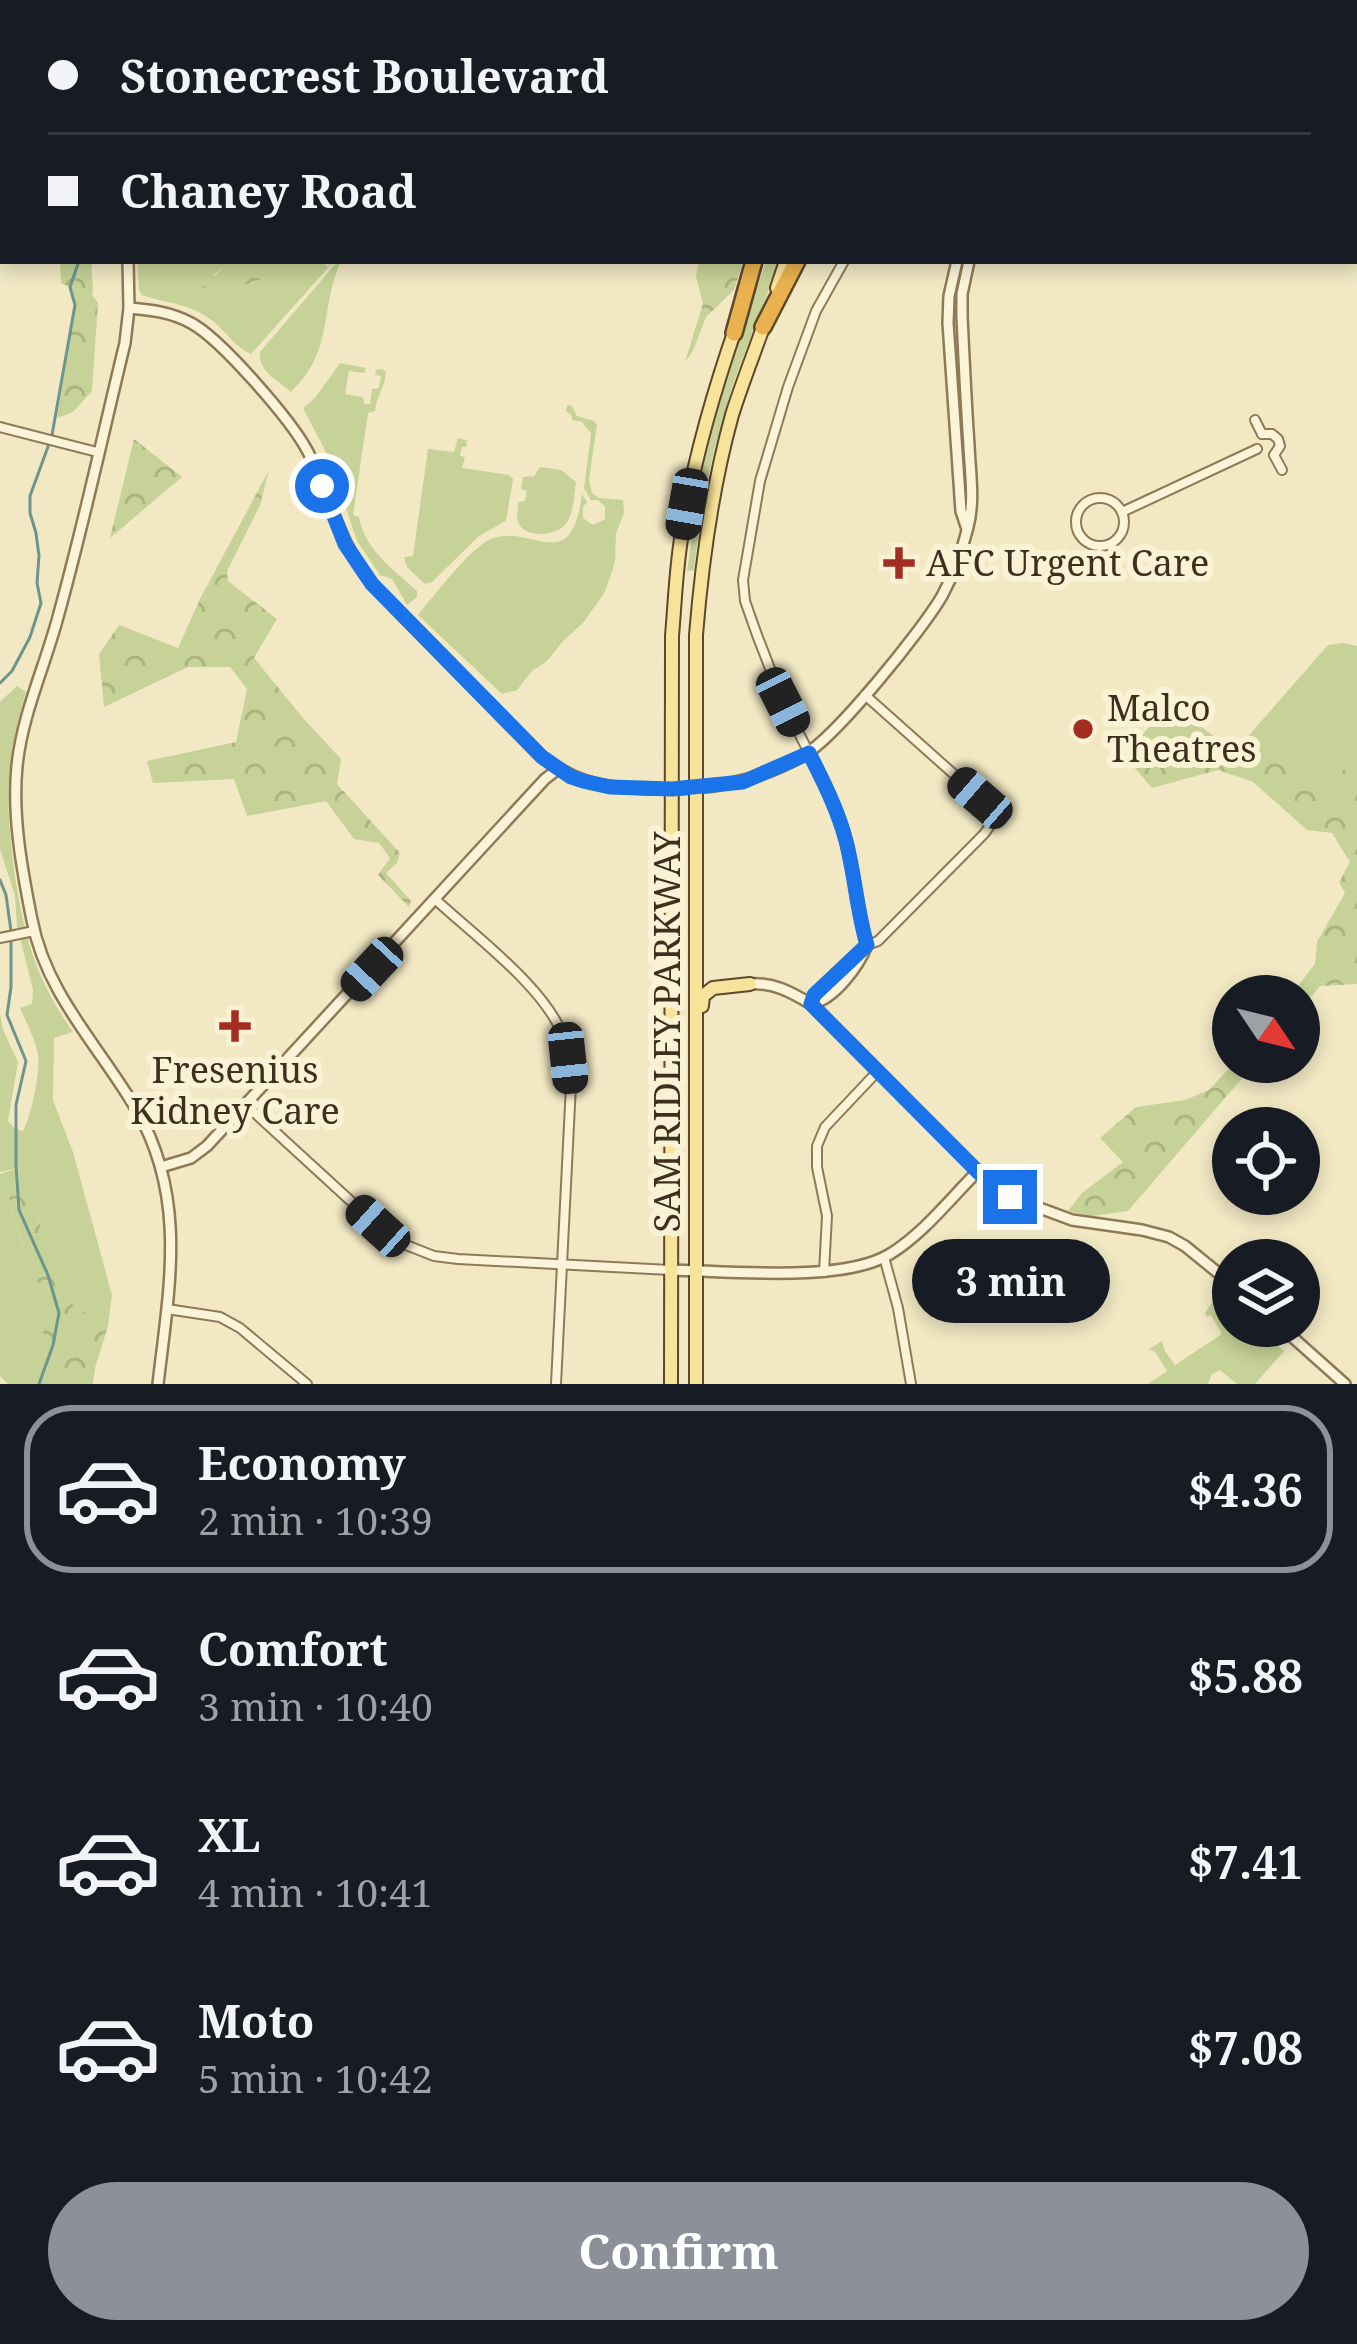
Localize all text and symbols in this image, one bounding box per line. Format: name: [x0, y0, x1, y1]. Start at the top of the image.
text: Stonecrest Boulevard: [120, 45, 609, 106]
text: Chaney Road: [120, 160, 417, 221]
route start: [295, 459, 349, 513]
car: [663, 465, 711, 543]
place label: AFC Urgent Care: [926, 538, 1209, 587]
marker: AFC Urgent Care: [883, 547, 915, 579]
car: [751, 662, 815, 742]
place label: Malco Theatres: [1107, 683, 1257, 773]
marker: Malco Theatres: [1070, 716, 1096, 742]
car: [941, 761, 1019, 835]
street label: SAM RIDLEY PARKWAY: [642, 831, 691, 1233]
car: [334, 930, 410, 1008]
north arrow: [1212, 975, 1320, 1083]
map controls: [1212, 975, 1320, 1347]
marker: Fresenius Kidney Care: [219, 1010, 251, 1042]
car: [546, 1020, 590, 1096]
place label: Fresenius Kidney Care: [130, 1045, 340, 1135]
button: locate: [1212, 1107, 1320, 1215]
route end: [983, 1170, 1037, 1224]
car: [339, 1189, 417, 1263]
callout: 3 min: [911, 1239, 1109, 1323]
button: layers: [1212, 1239, 1320, 1347]
text: 3 min: [956, 1254, 1066, 1307]
text: Economy: [198, 1432, 406, 1493]
icon: car: [54, 1435, 162, 1543]
text: $4.36: [1188, 1459, 1303, 1520]
text: 2 min · 10:39: [198, 1493, 433, 1546]
text: Comfort: [198, 1618, 388, 1679]
icon: car: [54, 1621, 162, 1729]
text: $5.88: [1188, 1645, 1303, 1706]
text: 3 min · 10:40: [198, 1679, 433, 1732]
text: XL: [198, 1804, 260, 1865]
icon: car: [54, 1807, 162, 1915]
text: $7.41: [1188, 1831, 1303, 1892]
text: 4 min · 10:41: [198, 1865, 433, 1918]
text: Moto: [198, 1990, 314, 2051]
icon: car: [54, 1993, 162, 2101]
text: $7.08: [1188, 2017, 1303, 2078]
text: 5 min · 10:42: [198, 2051, 433, 2104]
button: Confirm: [48, 2182, 1309, 2320]

